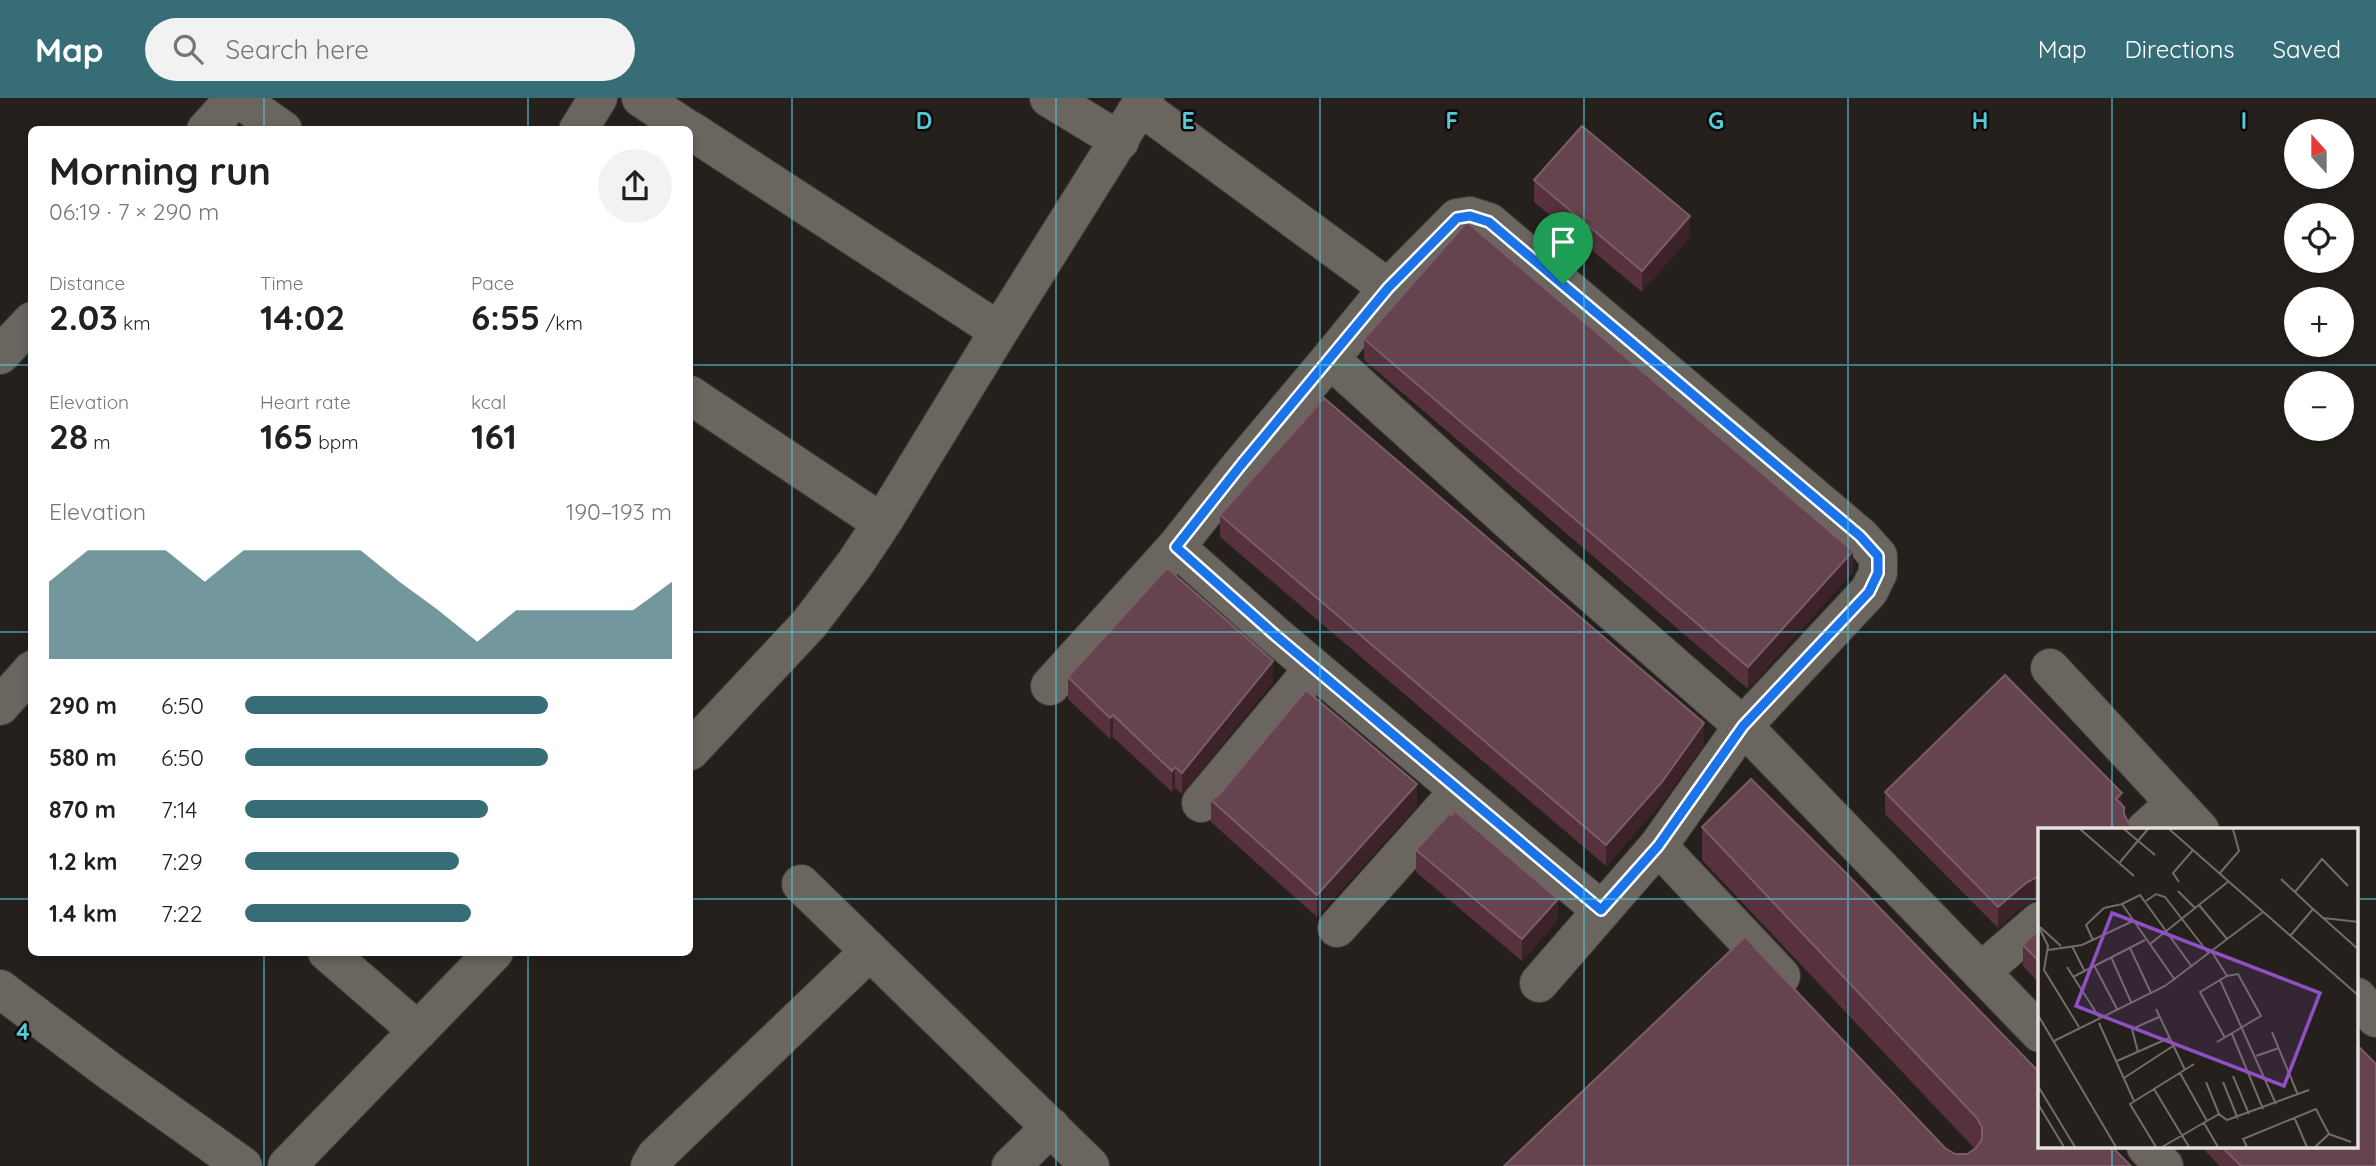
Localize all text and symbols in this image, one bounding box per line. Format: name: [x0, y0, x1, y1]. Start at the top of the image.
search box: [145, 18, 635, 81]
text: Map: [35, 29, 103, 70]
icon: search: [169, 30, 207, 68]
text: Search here: [225, 33, 369, 66]
text: Map: [2038, 34, 2087, 64]
text: Directions: [2125, 34, 2235, 64]
text: Saved: [2273, 34, 2341, 64]
text: D: [916, 106, 932, 135]
text: E: [1181, 106, 1195, 135]
text: F: [1446, 106, 1458, 135]
text: G: [1708, 106, 1724, 135]
text: H: [1972, 106, 1988, 135]
text: I: [2241, 106, 2247, 135]
north arrow: [2284, 119, 2354, 189]
map controls: [2284, 119, 2354, 441]
text: Morning run: [49, 147, 271, 195]
button: share: [598, 149, 672, 223]
text: 06:19 · 7 × 290 m: [49, 197, 219, 226]
button: locate: [2284, 203, 2354, 273]
pin: [1533, 212, 1593, 284]
icon: arrive: [1544, 223, 1582, 261]
text: Distance: [49, 271, 125, 295]
text: Time: [260, 271, 304, 295]
text: Pace: [471, 271, 514, 295]
button: +: [2284, 287, 2354, 357]
text: 2.03: [49, 295, 118, 339]
text: 14:02: [260, 295, 345, 339]
text: 6:55: [471, 295, 540, 339]
text: km: [118, 311, 151, 335]
text: /km: [540, 311, 583, 335]
button: −: [2284, 371, 2354, 441]
text: Elevation: [49, 390, 129, 414]
text: Heart rate: [260, 390, 351, 414]
text: kcal: [471, 390, 506, 414]
text: 28: [49, 414, 88, 458]
text: 165: [260, 414, 313, 458]
text: 161: [471, 414, 517, 458]
text: m: [88, 430, 111, 454]
text: bpm: [313, 430, 359, 454]
text: Elevation: [49, 497, 146, 526]
text: 190–193 m: [566, 497, 672, 526]
text: 290 m: [49, 691, 117, 720]
text: 6:50: [161, 691, 204, 720]
text: 580 m: [49, 743, 117, 772]
text: 6:50: [161, 743, 204, 772]
text: 870 m: [49, 795, 116, 824]
text: 7:14: [161, 795, 197, 824]
inset map: [2038, 828, 2358, 1148]
text: 1.2 km: [49, 847, 118, 876]
text: 7:29: [161, 847, 203, 876]
text: 1.4 km: [49, 899, 117, 928]
text: 7:22: [161, 899, 203, 928]
text: 4: [16, 1017, 30, 1046]

